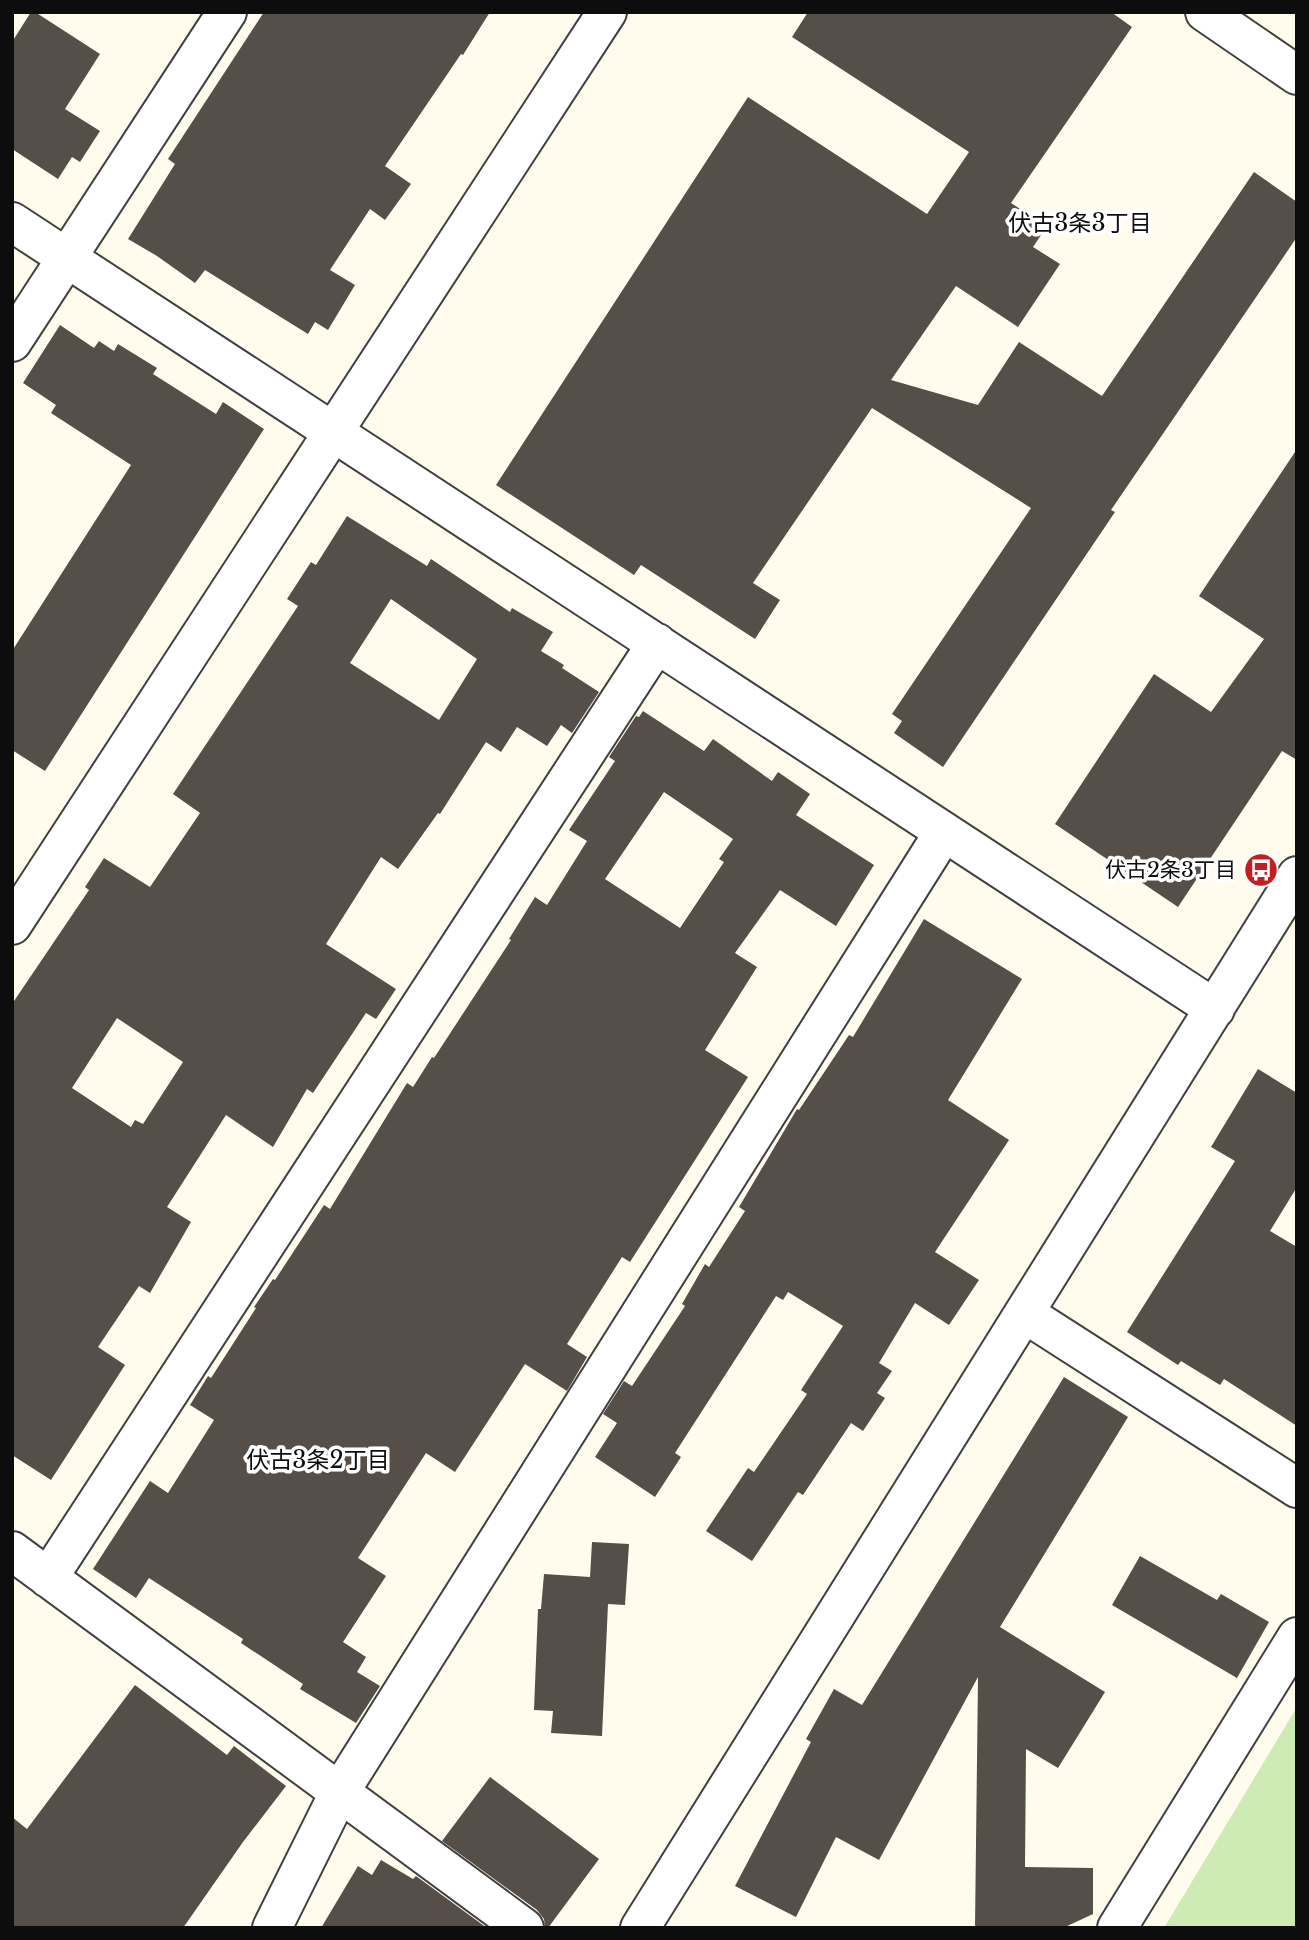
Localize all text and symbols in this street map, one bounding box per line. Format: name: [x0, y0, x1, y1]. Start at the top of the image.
district label: 伏古3条3丁目: [1008, 209, 1152, 237]
bus stop icon: 伏古2条3丁目: [1242, 851, 1280, 889]
place label: 伏古2条3丁目: [1105, 857, 1236, 883]
district label: 伏古3条2丁目: [246, 1446, 390, 1474]

